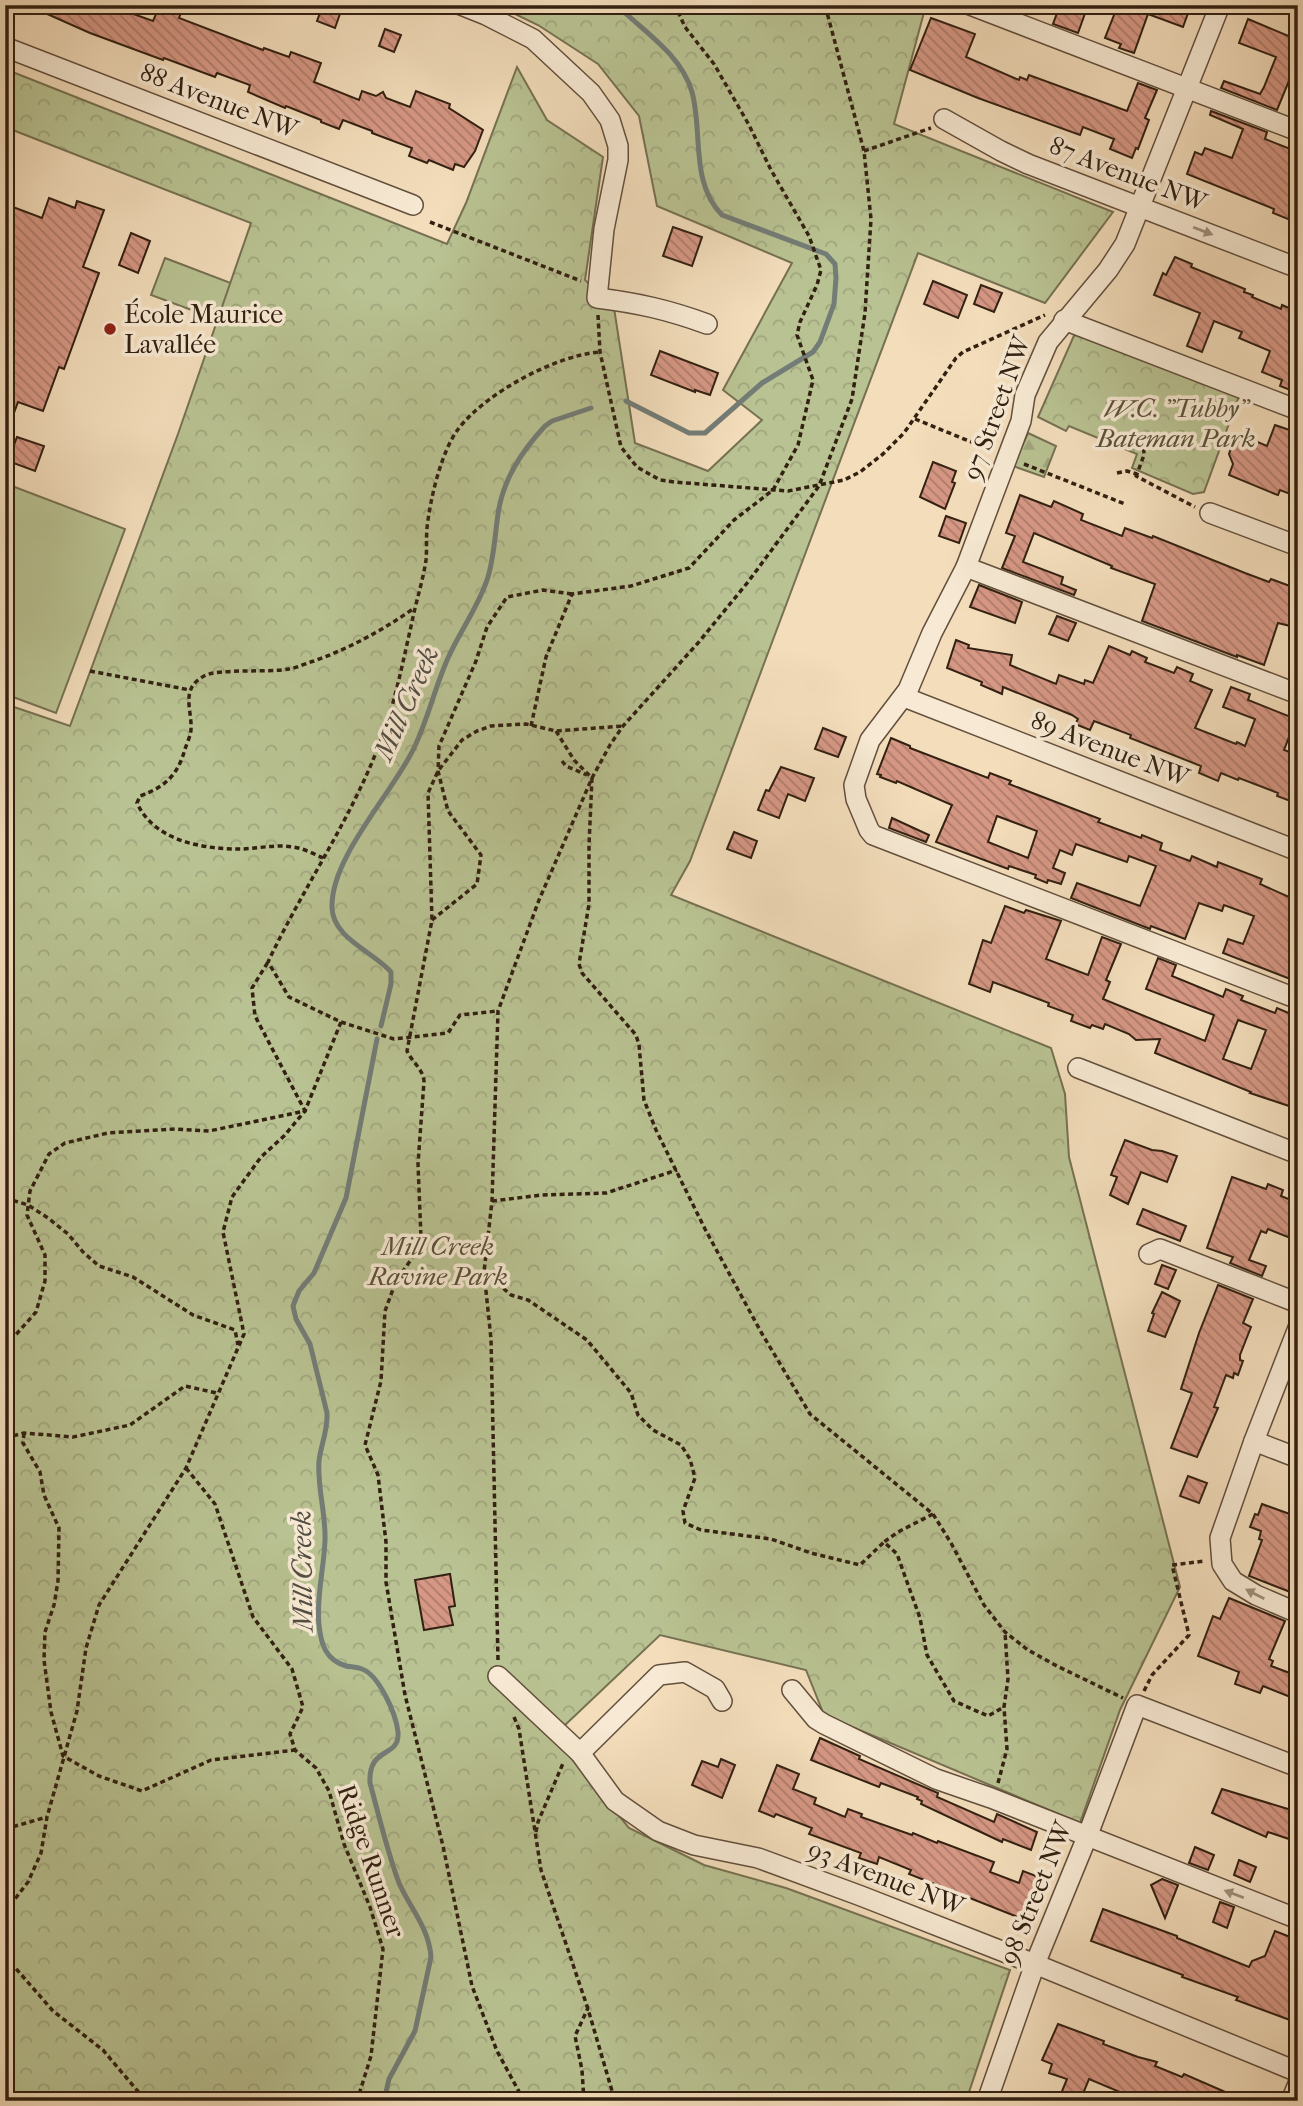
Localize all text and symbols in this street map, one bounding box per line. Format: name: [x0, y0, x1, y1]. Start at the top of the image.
street label: 88 Avenue NW: [136, 57, 304, 146]
street label: 87 Avenue NW: [1045, 130, 1212, 219]
one-way arrow: [1193, 226, 1214, 237]
place label: École Maurice Lavallée: [124, 298, 283, 360]
marker: École Maurice Lavallée: [102, 321, 118, 337]
street label: 97 Street NW: [957, 330, 1038, 484]
park label: W.C. "Tubby" Bateman Park: [1094, 393, 1256, 454]
water label: Mill Creek: [365, 641, 446, 767]
street label: 89 Avenue NW: [1026, 705, 1195, 794]
park label: Mill Creek Ravine Park: [366, 1231, 508, 1292]
water label: Mill Creek: [284, 1510, 320, 1634]
one-way arrow: [1245, 1588, 1265, 1600]
street label: Ridge Runner: [330, 1780, 412, 1942]
street label: 98 Street NW: [993, 1815, 1079, 1969]
street label: 93 Avenue NW: [804, 1834, 970, 1922]
one-way arrow: [1224, 1889, 1245, 1900]

